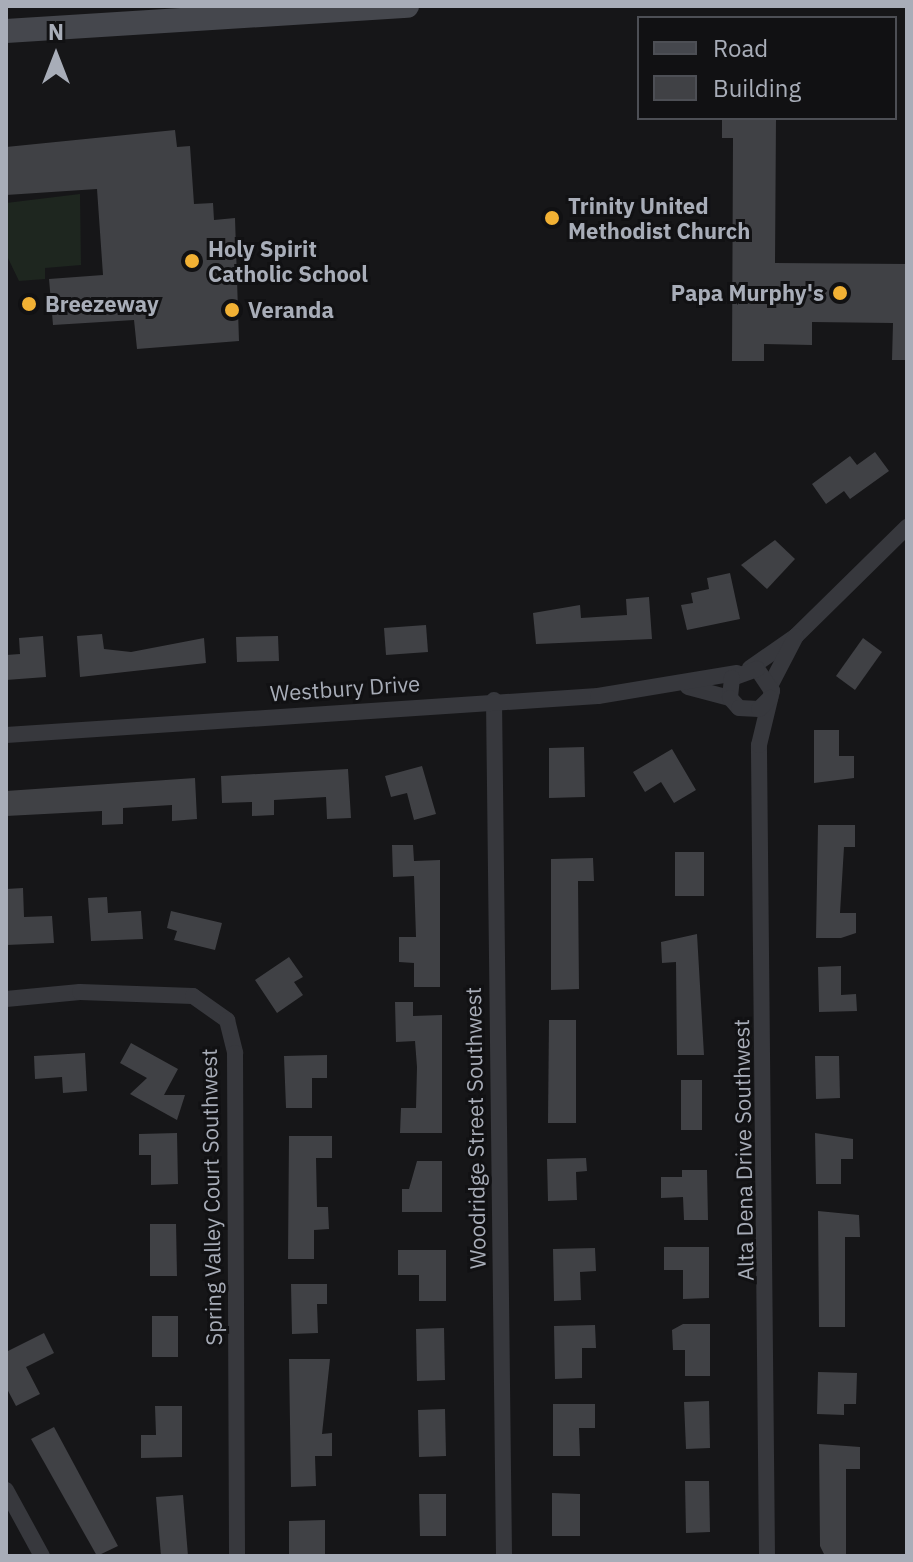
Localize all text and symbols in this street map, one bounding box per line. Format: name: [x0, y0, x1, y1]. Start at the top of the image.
north arrow: [16, 16, 96, 96]
legend: [637, 16, 897, 120]
text: N: [48, 17, 64, 46]
text: Road: [713, 32, 768, 64]
text: Building: [713, 72, 801, 104]
place label: Trinity United Methodist Church: [568, 192, 750, 244]
marker: Trinity United Methodist Church: [543, 209, 561, 227]
place label: Holy Spirit Catholic School: [208, 235, 368, 286]
marker: Holy Spirit Catholic School: [183, 252, 201, 270]
place label: Papa Murphy's: [671, 280, 824, 306]
marker: Papa Murphy's: [831, 284, 849, 302]
place label: Breezeway: [45, 291, 159, 317]
marker: Breezeway: [20, 295, 38, 313]
place label: Veranda: [248, 297, 334, 323]
marker: Veranda: [223, 301, 241, 319]
street label: Westbury Drive: [269, 670, 421, 706]
street label: Woodridge Street Southwest: [459, 987, 491, 1269]
street label: Alta Dena Drive Southwest: [728, 1019, 758, 1281]
street label: Spring Valley Court Southwest: [195, 1048, 227, 1346]

